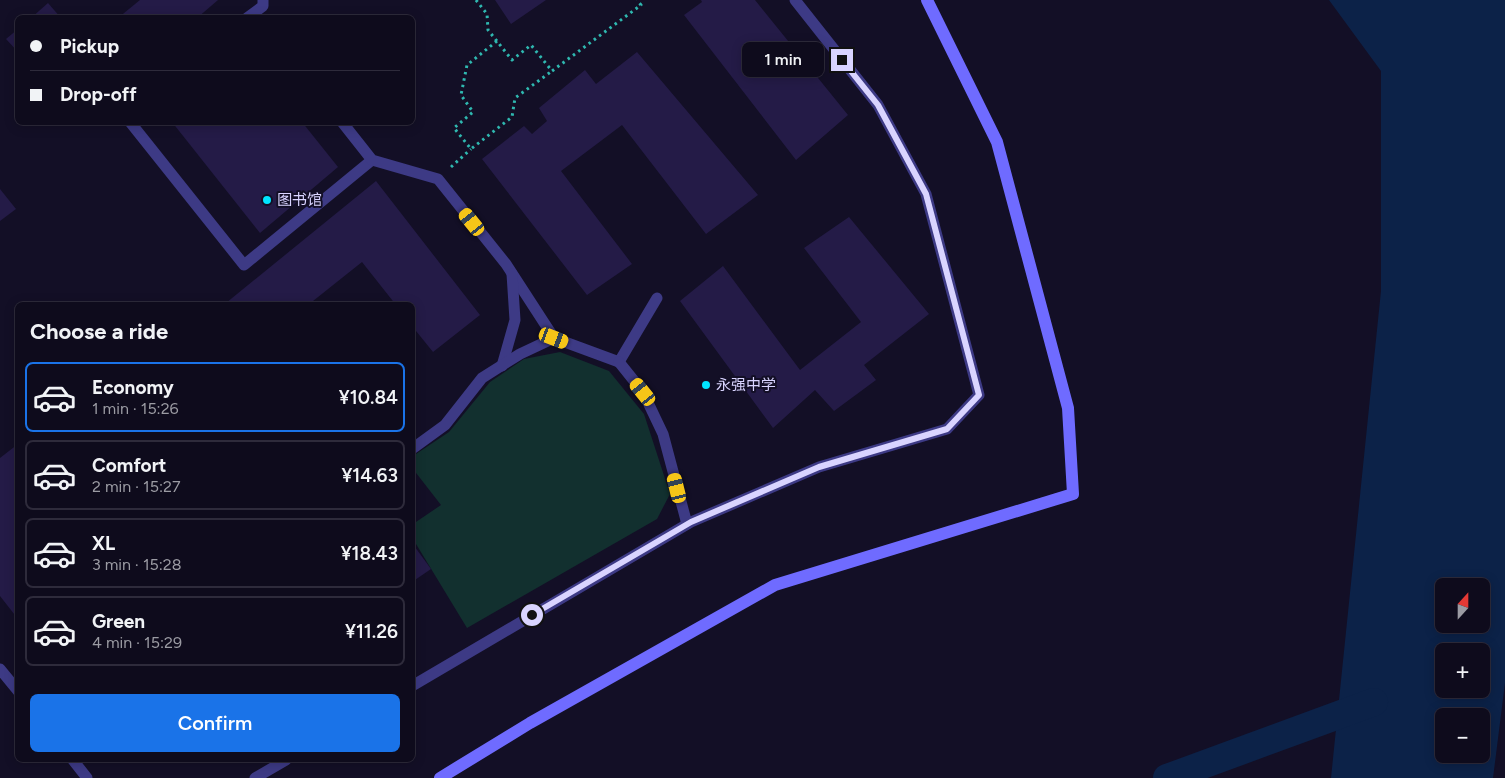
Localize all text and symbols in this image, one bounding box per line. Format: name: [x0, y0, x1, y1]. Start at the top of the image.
text: Pickup: [60, 35, 119, 58]
callout: 1 min: [742, 42, 824, 78]
route end: [831, 49, 853, 71]
text: 1 min: [764, 50, 802, 69]
text: Drop-off: [60, 83, 137, 106]
place label: 图书馆: [277, 191, 322, 209]
marker: 图书馆: [261, 194, 273, 206]
car: [456, 206, 487, 238]
text: Choose a ride: [30, 318, 168, 345]
car: [537, 326, 570, 350]
icon: car: [32, 375, 77, 420]
text: Economy: [92, 376, 174, 399]
car: [627, 376, 658, 408]
place label: 永强中学: [716, 376, 776, 394]
marker: 永强中学: [700, 379, 712, 391]
text: ¥10.84: [339, 386, 398, 409]
text: 1 min · 15:26: [92, 399, 179, 418]
icon: car: [32, 453, 77, 498]
text: Comfort: [92, 454, 167, 477]
text: ¥14.63: [341, 464, 398, 487]
car: [666, 472, 687, 504]
text: 2 min · 15:27: [92, 477, 181, 496]
icon: car: [32, 531, 77, 576]
text: XL: [92, 532, 115, 555]
text: ¥18.43: [341, 542, 398, 565]
text: 3 min · 15:28: [92, 555, 182, 574]
north arrow: [1435, 578, 1490, 632]
map controls: [1435, 578, 1490, 763]
route start: [521, 604, 543, 626]
icon: car: [32, 609, 77, 654]
text: Green: [92, 610, 145, 633]
text: ¥11.26: [345, 620, 398, 643]
text: 4 min · 15:29: [92, 633, 182, 652]
button: +: [1435, 643, 1490, 698]
button: Confirm: [30, 694, 400, 752]
button: −: [1435, 708, 1490, 763]

